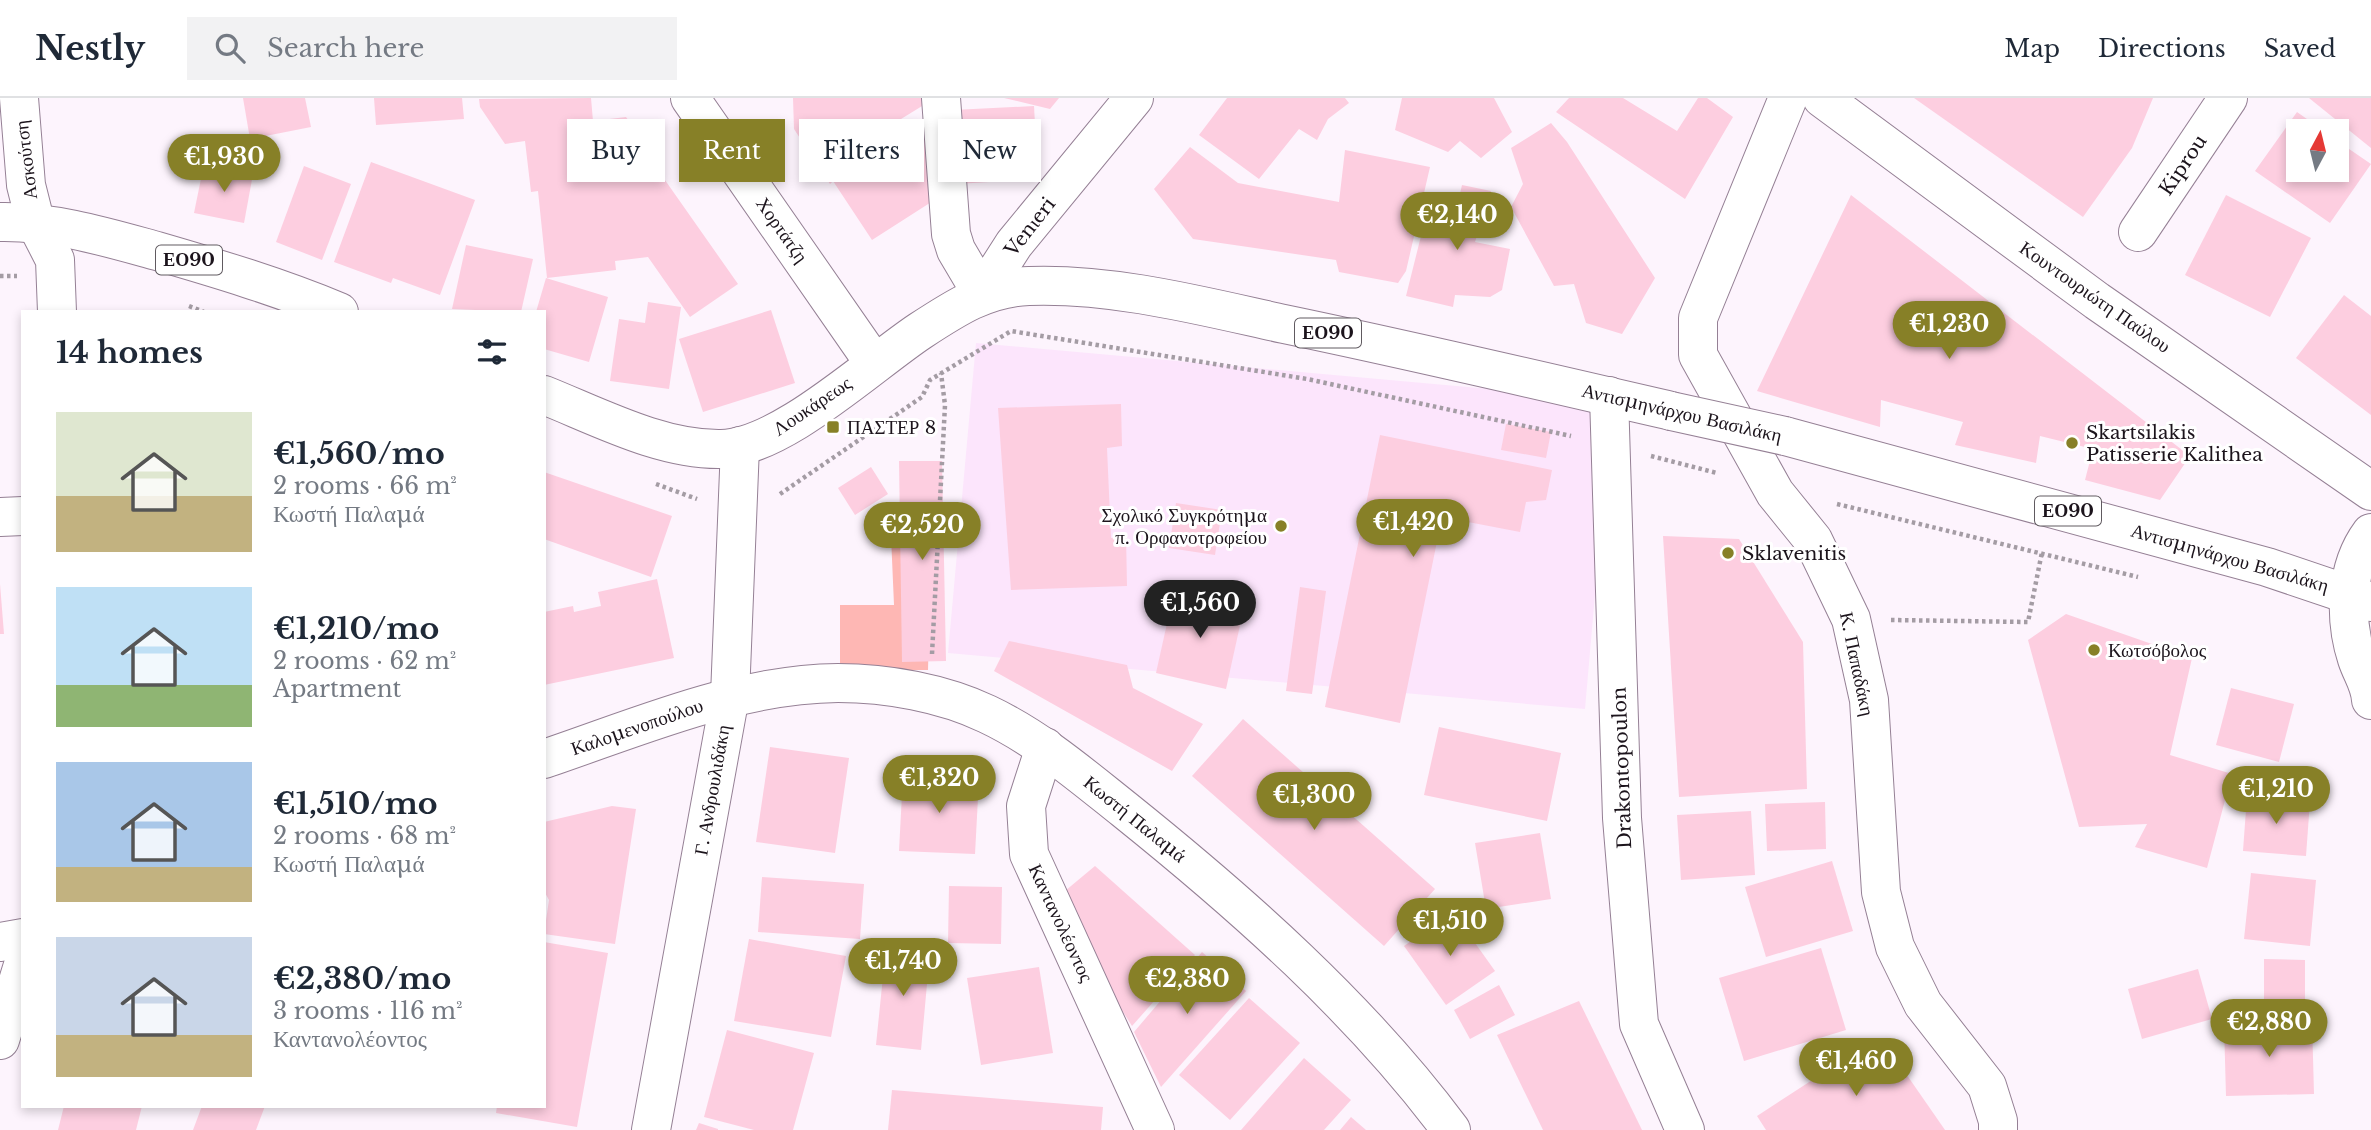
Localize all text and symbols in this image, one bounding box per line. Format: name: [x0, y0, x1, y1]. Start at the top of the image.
search box: [187, 17, 677, 80]
text: Nestly: [35, 28, 145, 69]
icon: search: [211, 29, 249, 67]
text: Search here: [267, 32, 424, 64]
text: Map: [2004, 34, 2060, 63]
text: Directions: [2098, 34, 2226, 63]
text: Saved: [2264, 34, 2336, 63]
street label: Ασκούτση: [10, 119, 42, 201]
chip: Buy: [567, 119, 665, 182]
chip: Rent: [679, 119, 785, 182]
chip: Filters: [799, 119, 924, 182]
chip: New: [938, 119, 1041, 182]
north arrow: [2286, 119, 2348, 182]
map controls: [2286, 119, 2349, 182]
street label: Kiprou: [2154, 130, 2212, 200]
pin: €1,930: [167, 134, 281, 194]
text: €1,930: [183, 143, 265, 171]
street label: Venιeri: [999, 192, 1061, 262]
pin: €2,140: [1400, 192, 1514, 252]
street label: Χορτάτζη: [751, 193, 813, 267]
text: €2,140: [1416, 201, 1498, 229]
street label: Κουντουριώτη Παύλου: [2015, 236, 2175, 358]
road number: ΕΟ90: [156, 246, 222, 274]
pin: €1,230: [1892, 302, 2006, 361]
text: €1,230: [1909, 310, 1989, 338]
road number: ΕΟ90: [1295, 318, 1361, 347]
icon: filters: [473, 333, 511, 371]
text: 14 homes: [56, 334, 203, 371]
street label: Λουκάρεως: [768, 371, 856, 441]
street label: Αντισμηνάρχου Βασιλάκη: [1580, 379, 1784, 447]
place label: ΠΑΣΤΕΡ 8: [847, 416, 936, 439]
marker: ΠΑΣΤΕΡ 8: [825, 419, 841, 435]
place label: Skartsilakis Patisserie Kalithea: [2086, 421, 2263, 466]
text: €1,560/mo: [273, 435, 445, 472]
marker: Skartsilakis Patisserie Kalithea: [2064, 435, 2080, 451]
icon: home: [112, 440, 196, 524]
text: 2 rooms · 66 m²: [273, 472, 457, 500]
road number: ΕΟ90: [2035, 496, 2101, 526]
text: Κωστή Παλαμά: [273, 500, 425, 528]
pin: €1,420: [1356, 500, 1470, 559]
pin: €2,520: [865, 503, 979, 562]
place label: Σχολικό Συγκρότημα π. Ορφανοτροφείου: [1102, 504, 1267, 549]
text: €1,420: [1372, 508, 1454, 536]
text: €2,520: [880, 511, 964, 539]
marker: Σχολικό Συγκρότημα π. Ορφανοτροφείου: [1273, 518, 1289, 534]
street label: Αντισμηνάρχου Βασιλάκη: [2128, 519, 2332, 597]
place label: Sklavenitis: [1742, 542, 1846, 565]
marker: Sklavenitis: [1720, 545, 1736, 561]
pin: €1,560: [1143, 580, 1257, 640]
text: €1,560: [1160, 589, 1240, 617]
text: €1,210/mo: [273, 610, 439, 647]
street label: Κ. Παπαδάκη: [1835, 610, 1879, 718]
icon: home: [112, 615, 196, 699]
place label: Κωτσόβολος: [2108, 639, 2207, 662]
marker: Κωτσόβολος: [2086, 642, 2102, 658]
text: 2 rooms · 62 m²: [273, 647, 456, 675]
text: Apartment: [273, 675, 401, 703]
street label: Drakontopoulon: [1608, 687, 1636, 849]
street label: Καλομενοπούλου: [568, 694, 706, 760]
street label: Γ. Ανδρουλιδάκη: [689, 723, 735, 857]
pin: €1,320: [882, 756, 996, 815]
text: €1,320: [899, 764, 979, 792]
pin: €1,210: [2219, 766, 2333, 826]
street label: Κωστή Παλαμά: [1079, 771, 1191, 867]
pin: €1,300: [1257, 772, 1371, 832]
text: €1,210: [2238, 775, 2314, 803]
text: €1,300: [1273, 781, 1355, 809]
text: €1,510/mo: [273, 785, 438, 822]
icon: home: [112, 790, 196, 874]
text: 2 rooms · 68 m²: [273, 822, 456, 850]
text: Κωστή Παλαμά: [273, 850, 425, 878]
street label: Καντανολέοντος: [1024, 861, 1098, 986]
pin: €1,510: [1393, 898, 1507, 958]
text: €1,510: [1413, 907, 1487, 935]
pin: €1,740: [846, 939, 960, 998]
text: €1,740: [864, 947, 942, 975]
pin: €2,380: [1130, 956, 1244, 1016]
text: €2,380/mo: [273, 960, 451, 997]
icon: home: [112, 965, 196, 1049]
text: €2,380: [1144, 965, 1230, 993]
text: 3 rooms · 116 m²: [273, 997, 463, 1025]
pin: €2,880: [2212, 1000, 2326, 1059]
text: €2,880: [2226, 1008, 2312, 1036]
text: Καντανολέοντος: [273, 1025, 427, 1053]
pin: €1,460: [1799, 1038, 1913, 1098]
text: €1,460: [1815, 1047, 1897, 1075]

